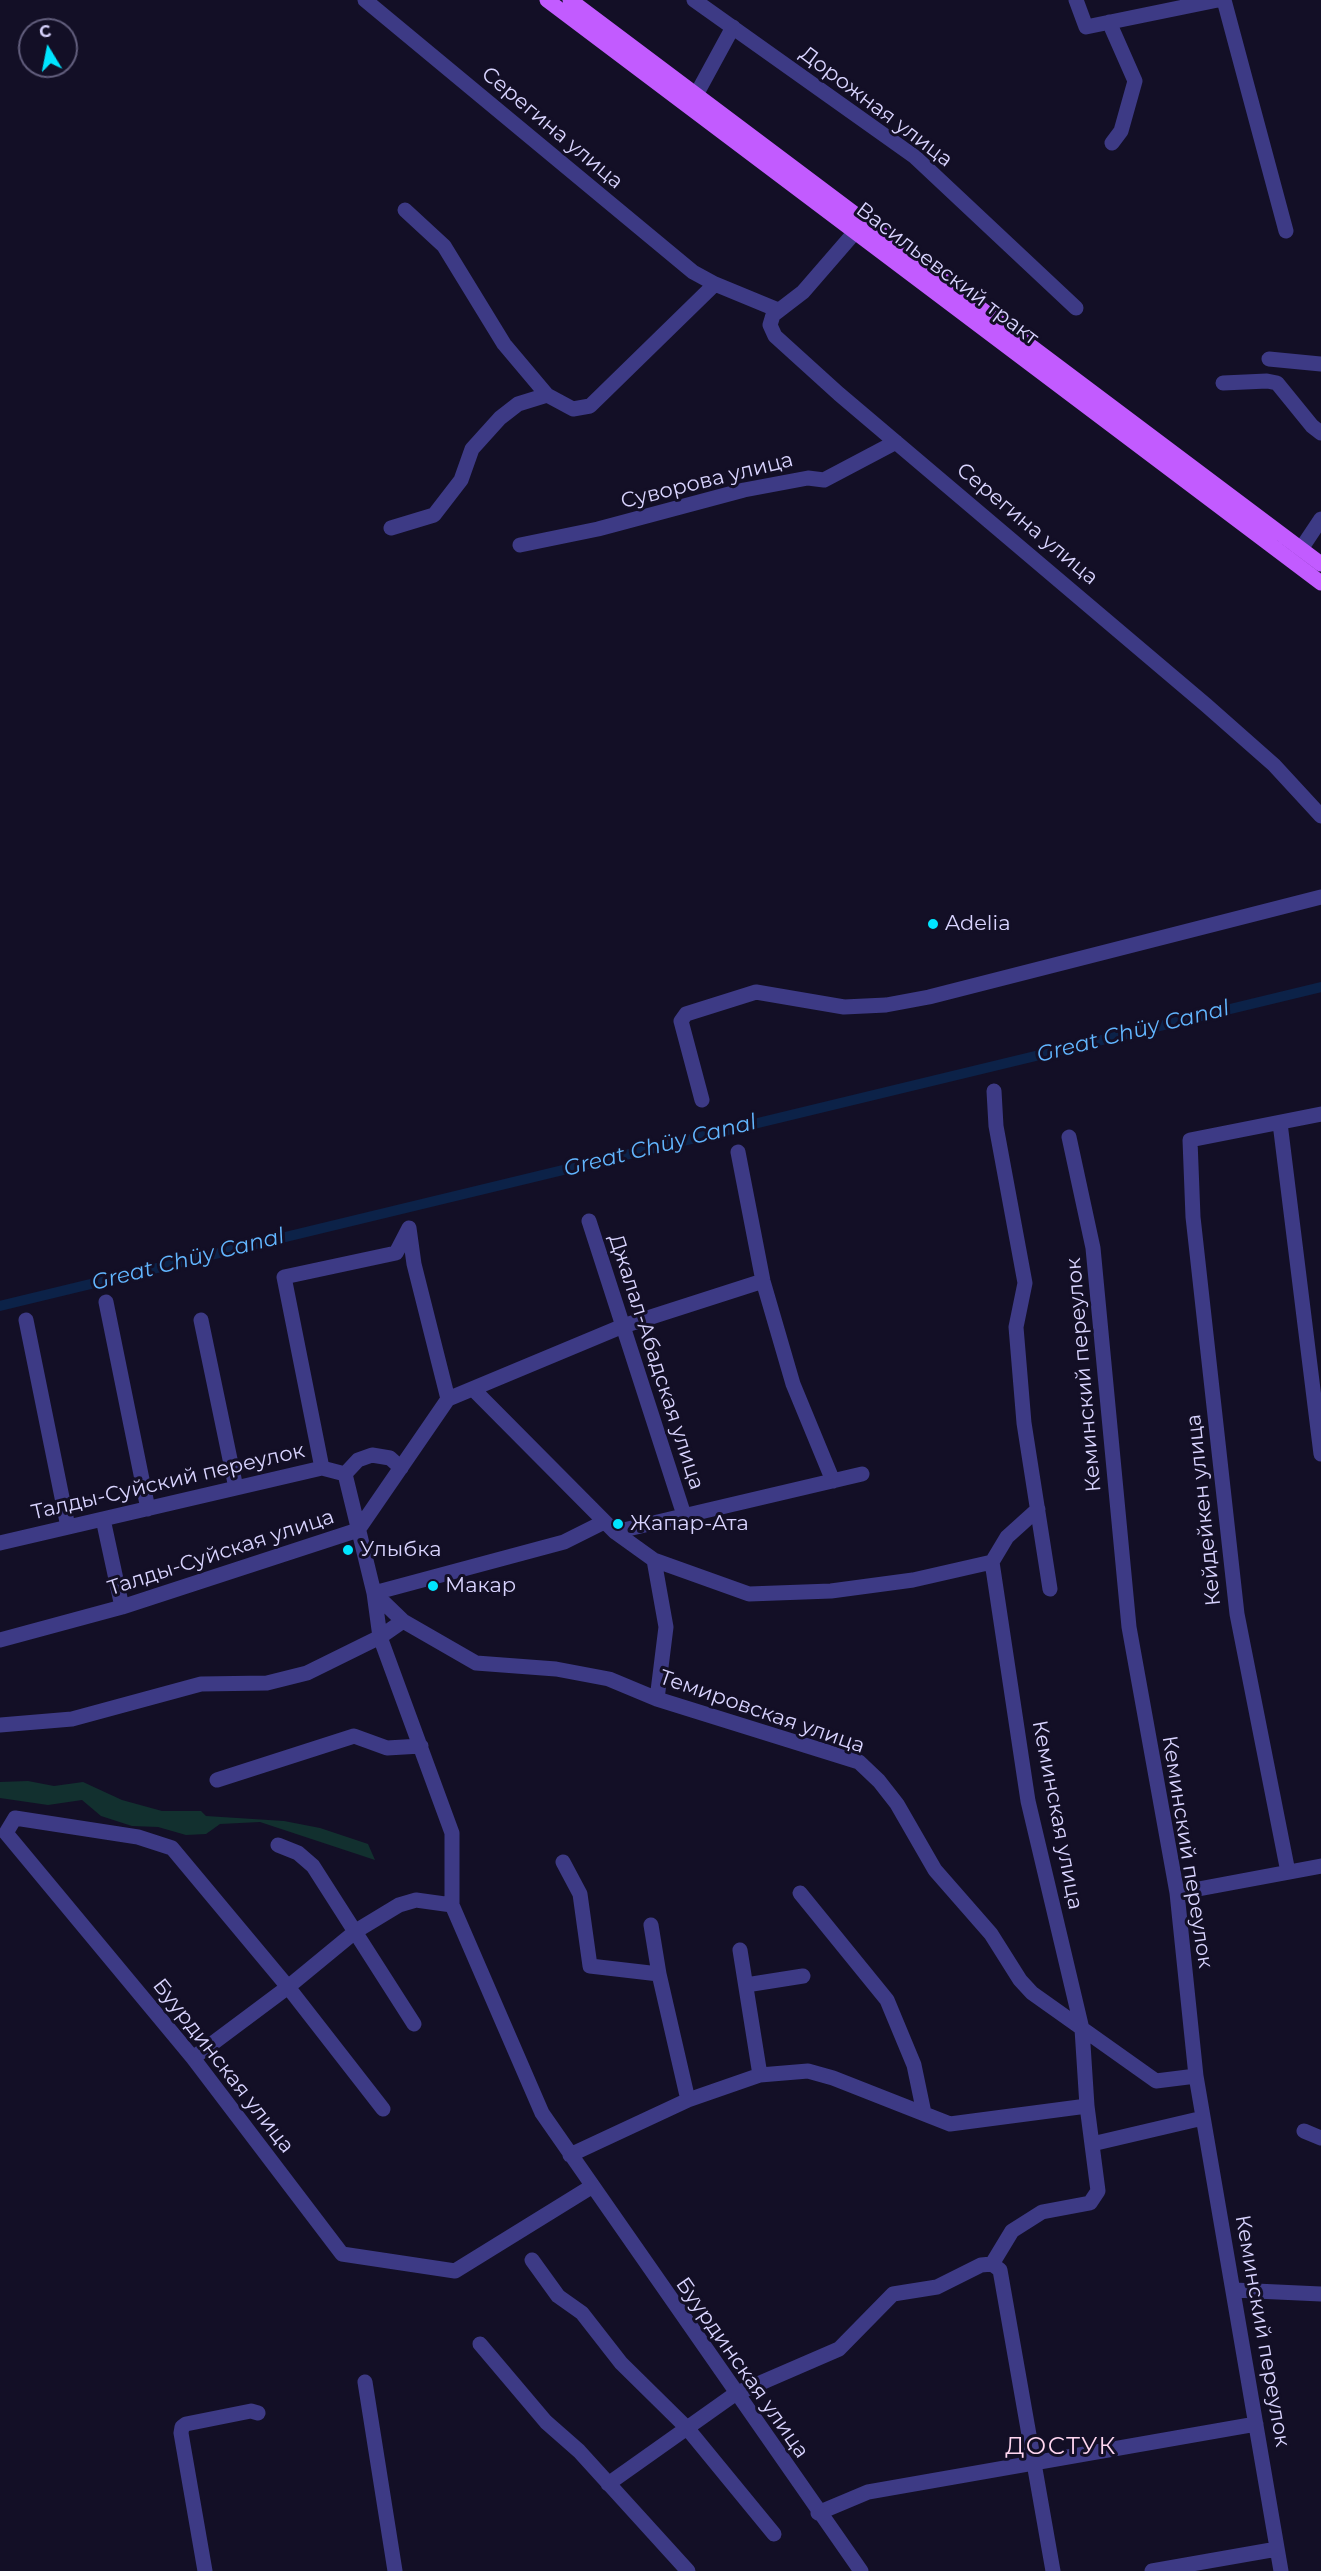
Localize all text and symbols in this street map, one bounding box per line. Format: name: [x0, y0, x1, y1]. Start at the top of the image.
north arrow: [18, 18, 78, 78]
text: С: [38, 21, 53, 42]
street label: Дорожная улица: [795, 41, 957, 173]
street label: Серегина улица: [476, 62, 628, 194]
street label: Васильевский тракт: [851, 197, 1043, 351]
street label: Суворова улица: [618, 447, 796, 515]
street label: Серегина улица: [951, 458, 1103, 590]
place label: Adelia: [945, 911, 1011, 937]
marker: Adelia: [926, 917, 940, 931]
water label: Great Chüy Canal: [1034, 995, 1232, 1069]
water label: Great Chüy Canal: [561, 1109, 759, 1183]
water label: Great Chüy Canal: [89, 1223, 287, 1297]
street label: Джалал-Абадская улица: [603, 1231, 709, 1493]
street label: Кеминский переулок: [1061, 1257, 1107, 1493]
street label: Кейдейкен улица: [1181, 1413, 1227, 1607]
street label: Талды-Суйский переулок: [29, 1438, 307, 1526]
street label: Талды-Суйская улица: [105, 1504, 337, 1602]
place label: Жапар-Ата: [630, 1511, 749, 1537]
marker: Жапар-Ата: [611, 1517, 625, 1531]
place label: Улыбка: [360, 1537, 441, 1563]
marker: Улыбка: [341, 1543, 355, 1557]
place label: Макар: [445, 1573, 516, 1599]
marker: Макар: [426, 1579, 440, 1593]
street label: Темировская улица: [656, 1665, 868, 1759]
street label: Кеминская улица: [1026, 1718, 1088, 1912]
street label: Кеминский переулок: [1156, 1734, 1218, 1970]
street label: Буурдинская улица: [147, 1974, 299, 2158]
street label: Кеминский переулок: [1229, 2213, 1295, 2449]
street label: Буурдинская улица: [670, 2273, 814, 2463]
district label: ДОСТУК: [1005, 2433, 1117, 2461]

